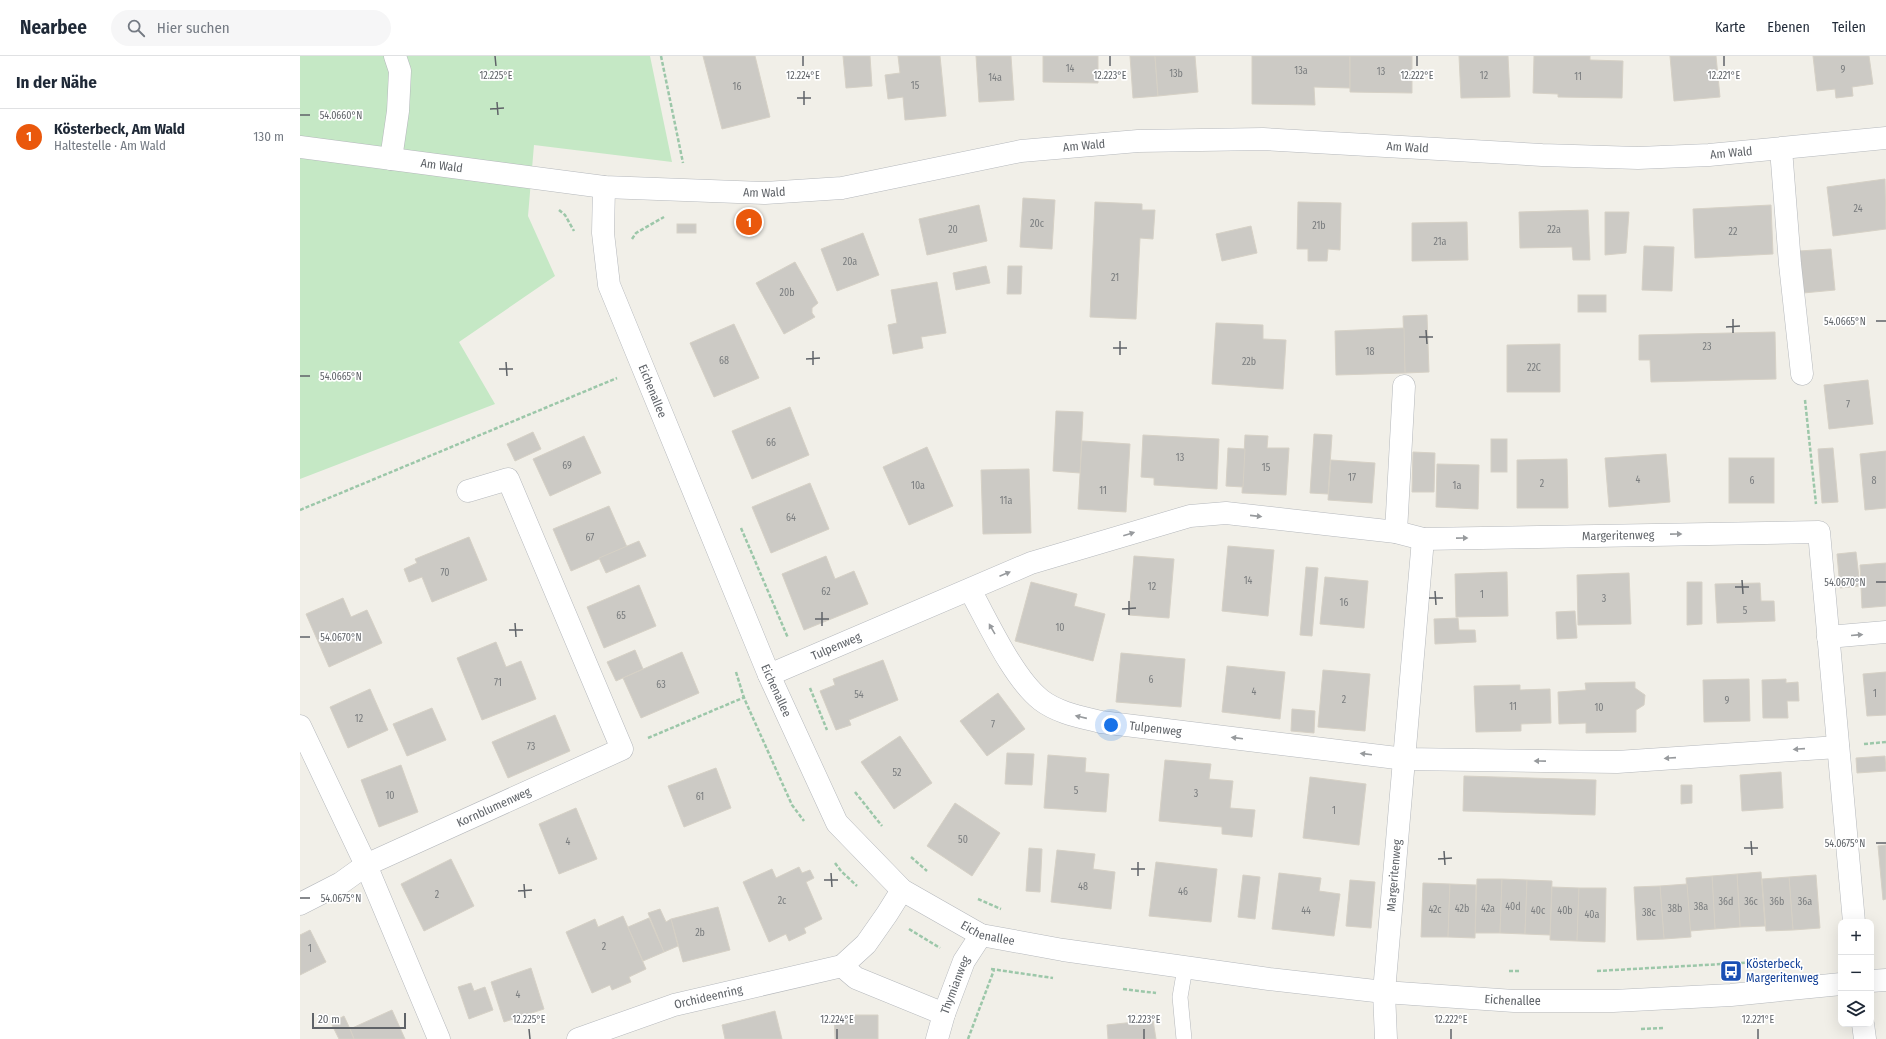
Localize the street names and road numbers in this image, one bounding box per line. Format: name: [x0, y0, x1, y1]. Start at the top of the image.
street label: Am Wald: [1062, 137, 1106, 154]
street label: Am Wald: [1386, 139, 1429, 155]
street label: Am Wald: [1709, 144, 1753, 162]
street label: Am Wald: [420, 156, 464, 175]
street label: Am Wald: [743, 185, 786, 200]
street label: Eichenallee: [635, 362, 670, 420]
street label: Margeritenweg: [1582, 528, 1655, 543]
street label: Tulpenweg: [809, 629, 863, 663]
street label: Eichenallee: [758, 662, 794, 719]
street label: Tulpenweg: [1129, 719, 1183, 739]
street label: Kornblumenweg: [454, 784, 533, 830]
street label: Margeritenweg: [1384, 838, 1404, 912]
street label: Eichenallee: [958, 918, 1016, 948]
street label: Thymianweg: [938, 953, 973, 1016]
street label: Orchideenring: [673, 982, 744, 1012]
street label: Eichenallee: [1484, 992, 1541, 1008]

